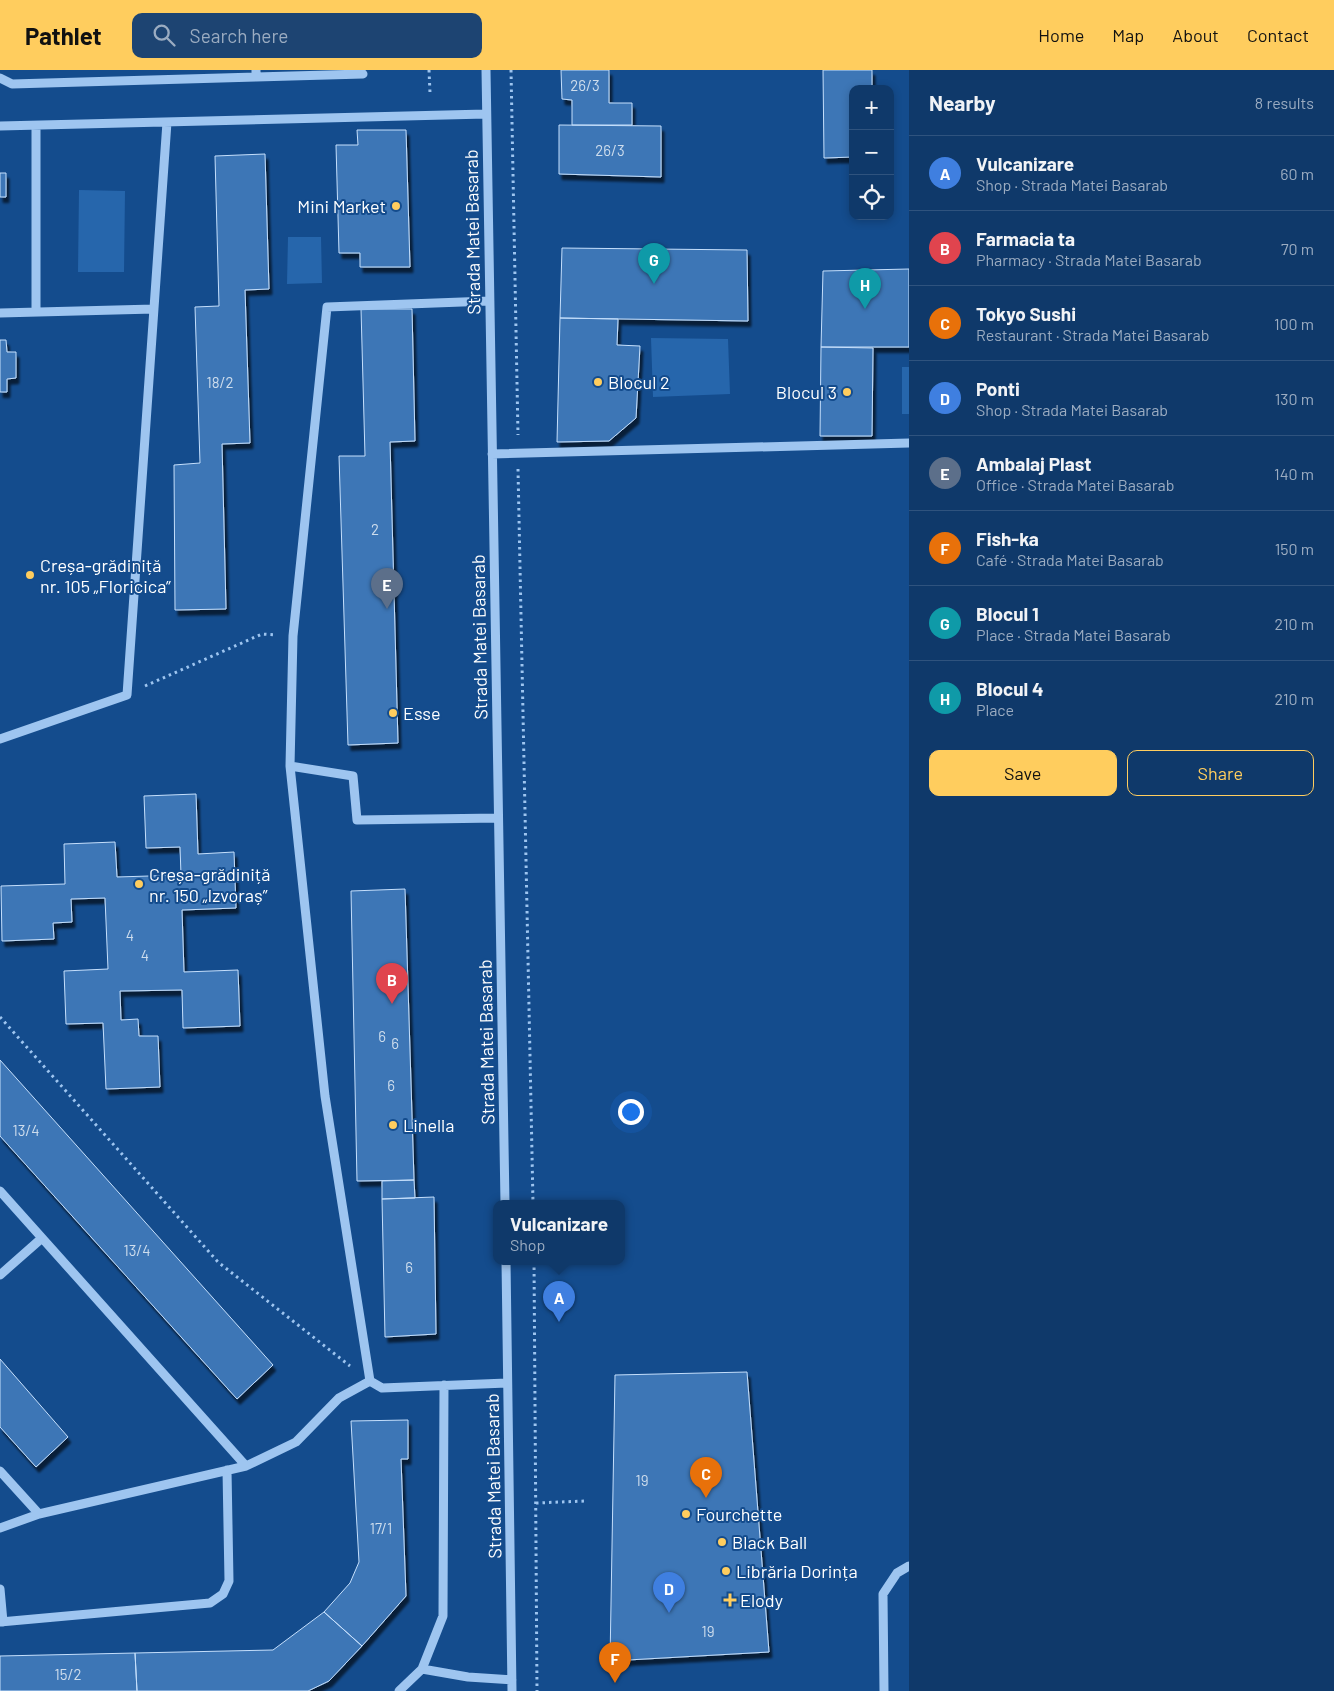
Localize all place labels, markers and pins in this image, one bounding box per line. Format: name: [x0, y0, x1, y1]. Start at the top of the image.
place label: Mini Market: [297, 195, 386, 217]
marker: Mini Market: [390, 200, 402, 212]
pin: G: [638, 243, 670, 284]
pin: H: [849, 268, 881, 309]
place label: Blocul 2: [608, 371, 670, 393]
marker: Blocul 2: [592, 376, 604, 388]
place label: Blocul 3: [776, 381, 837, 403]
marker: Blocul 3: [841, 386, 853, 398]
place label: Creșa-grădiniță nr. 105 „Floricica”: [40, 554, 171, 597]
pin: E: [371, 568, 403, 609]
marker: Creșa-grădiniță nr. 105 „Floricica”: [24, 569, 36, 581]
place label: Esse: [403, 702, 441, 724]
marker: Esse: [387, 707, 399, 719]
place label: Creșa-grădiniță nr. 150 „Izvoraș”: [149, 863, 270, 906]
marker: Creșa-grădiniță nr. 150 „Izvoraș”: [133, 878, 145, 890]
pin: B: [376, 963, 408, 1004]
place label: Linella: [403, 1114, 454, 1136]
marker: Linella: [387, 1119, 399, 1131]
pin: A: [543, 1281, 575, 1322]
pin: C: [690, 1457, 722, 1498]
place label: Fourchette: [696, 1503, 782, 1525]
marker: Fourchette: [680, 1508, 692, 1520]
place label: Black Ball: [732, 1531, 807, 1553]
marker: Black Ball: [716, 1536, 728, 1548]
place label: Librăria Dorința: [736, 1560, 858, 1582]
marker: Librăria Dorința: [720, 1565, 732, 1577]
pin: D: [653, 1572, 685, 1613]
place label: Elody: [740, 1589, 783, 1611]
marker: Elody: [724, 1594, 736, 1606]
pin: F: [599, 1642, 631, 1683]

